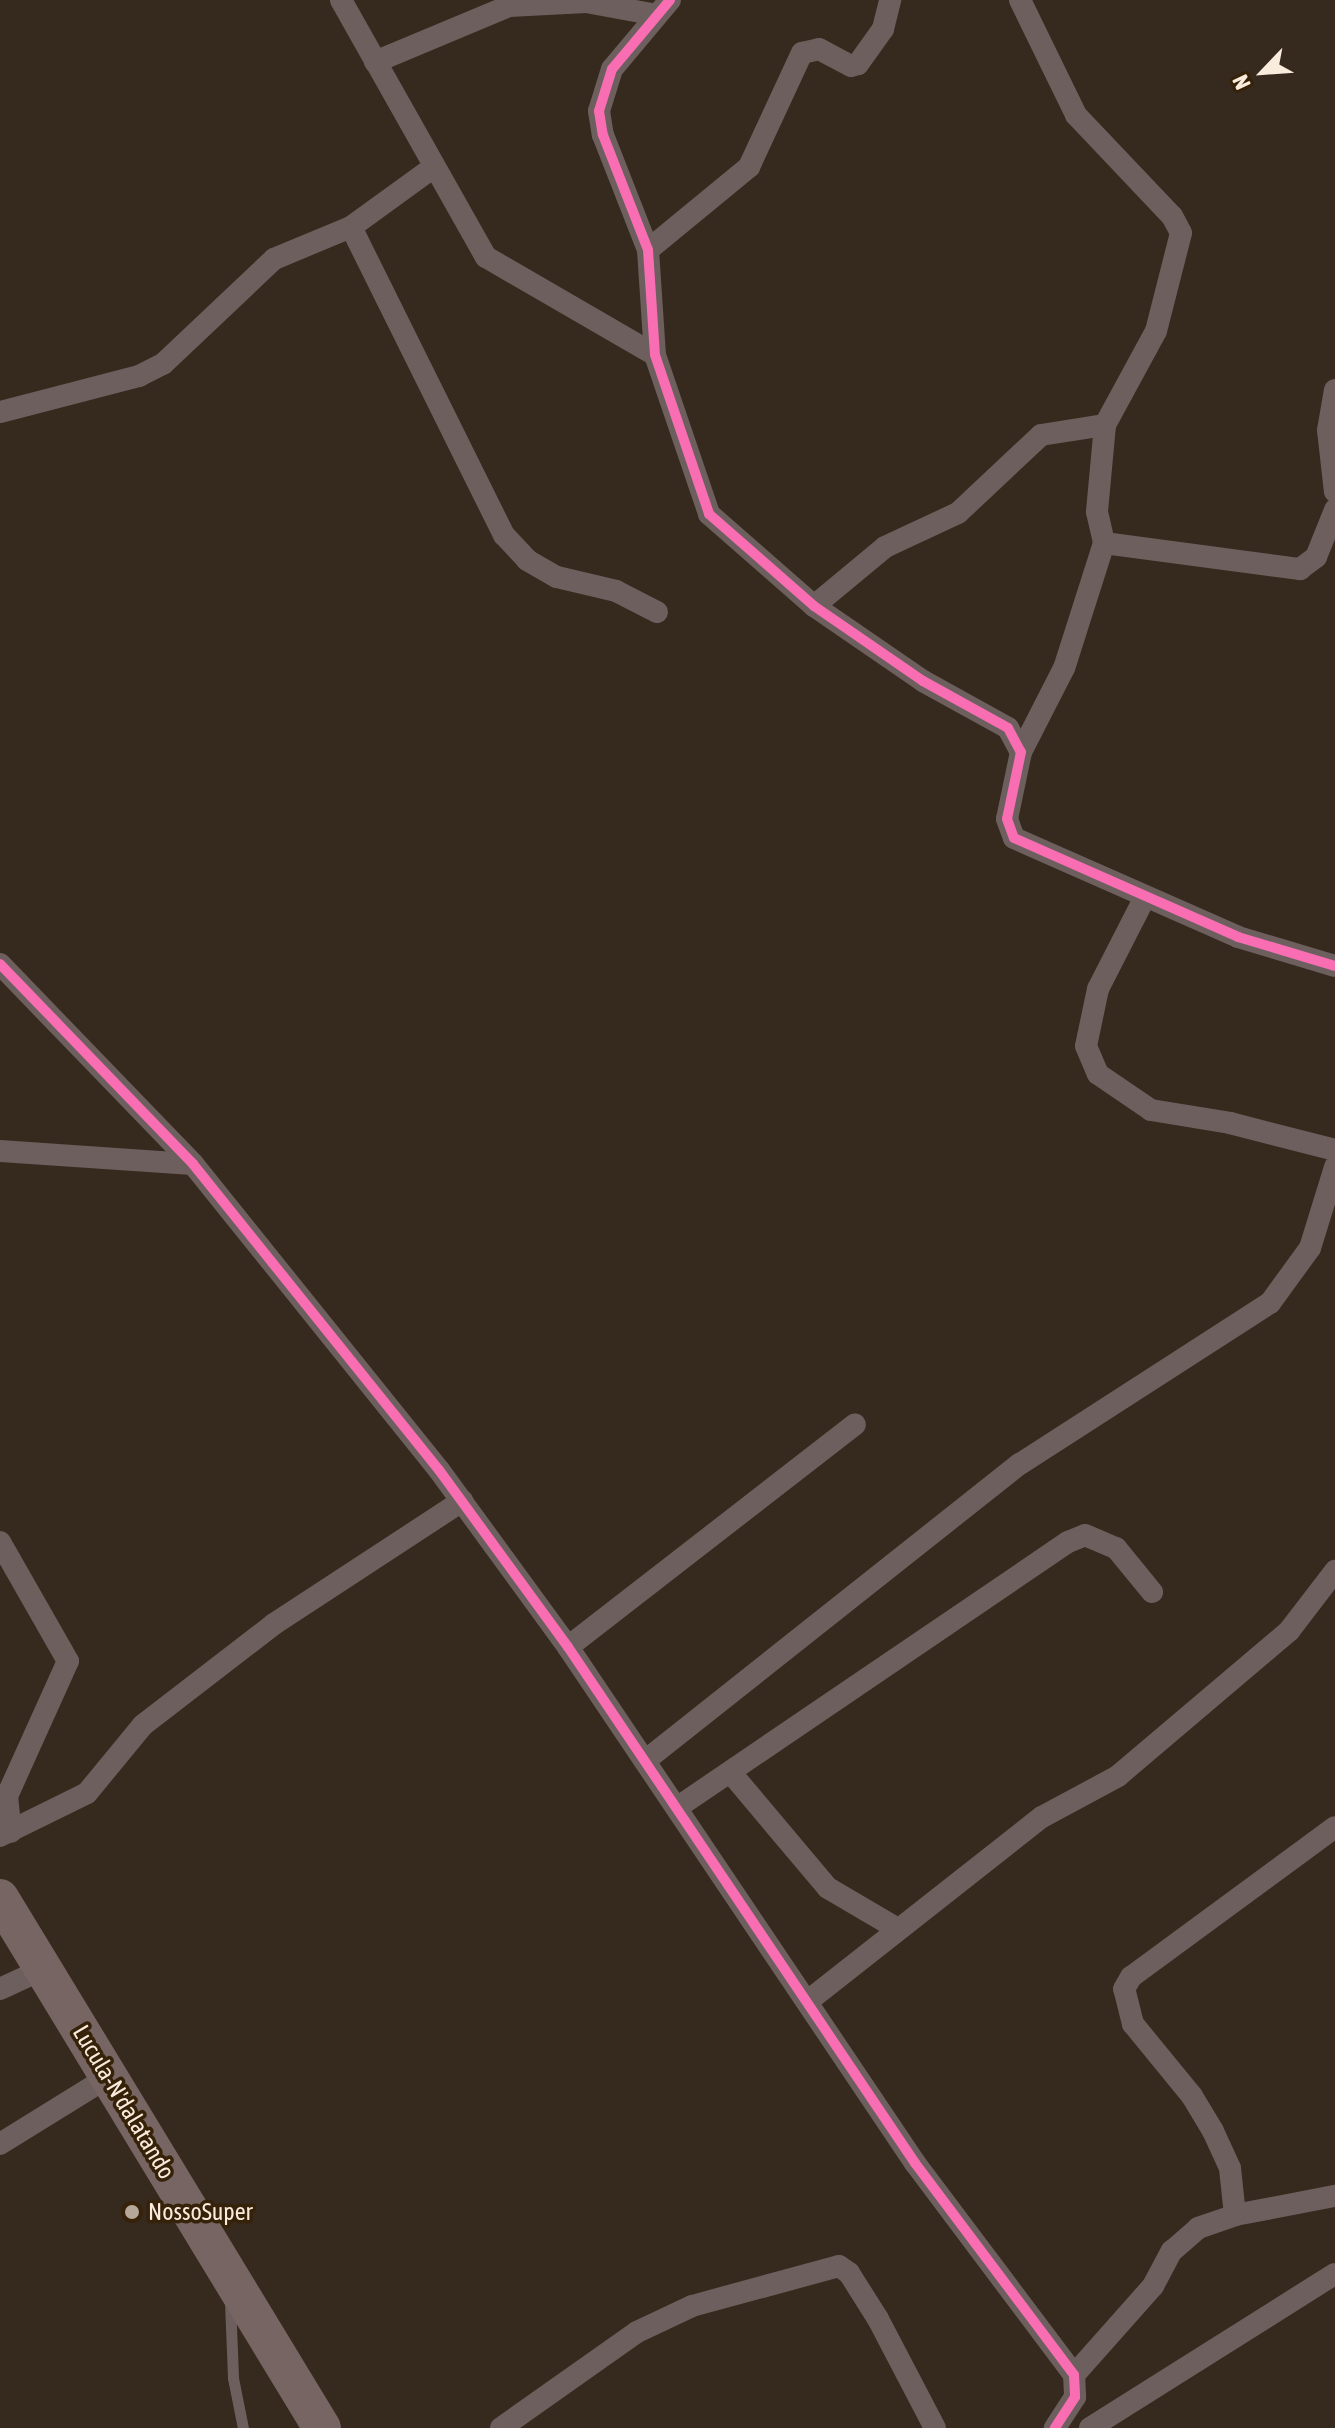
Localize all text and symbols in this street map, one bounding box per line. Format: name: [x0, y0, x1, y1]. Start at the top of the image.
north arrow: [1223, 32, 1303, 112]
text: N: [1227, 71, 1256, 94]
street label: Lucula-N'dalatando: [67, 2020, 181, 2184]
place label: NossoSuper: [148, 2198, 253, 2226]
marker: NossoSuper: [123, 2203, 141, 2221]

